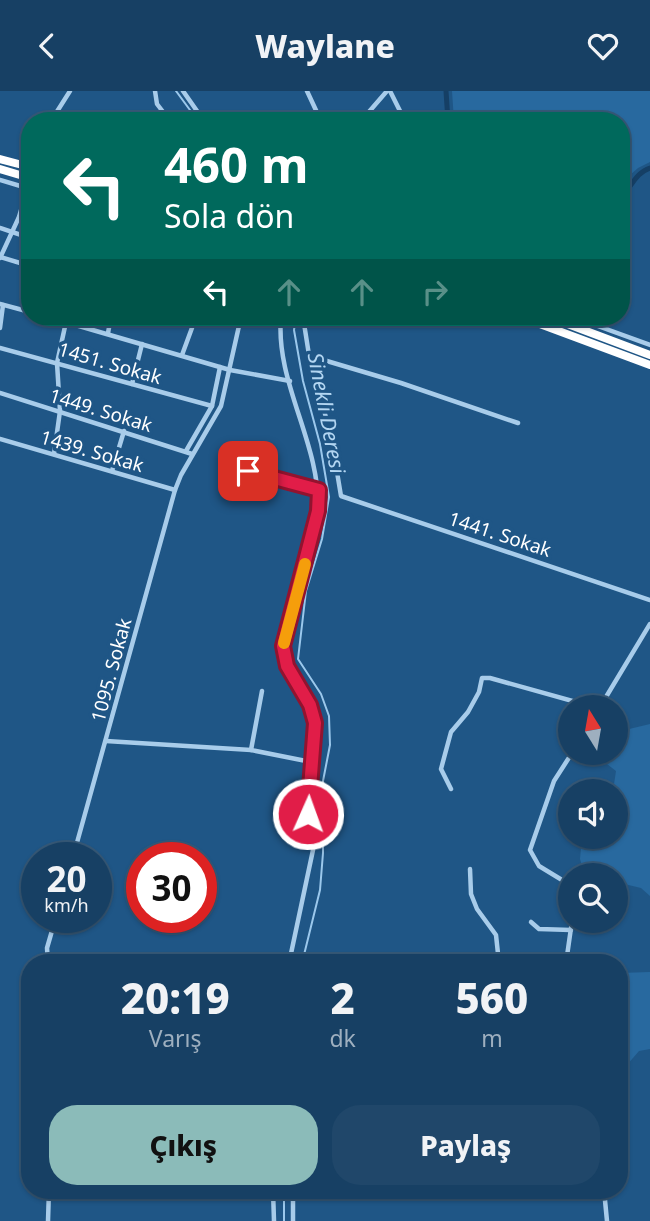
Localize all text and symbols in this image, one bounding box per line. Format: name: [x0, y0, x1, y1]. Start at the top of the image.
text: Waylane: [255, 24, 395, 67]
icon: back: [28, 27, 66, 65]
icon: heart: [584, 27, 622, 65]
text: 460 m: [164, 131, 309, 197]
icon: left: [49, 140, 140, 231]
text: Sola dön: [164, 194, 294, 237]
icon: left: [197, 273, 235, 311]
icon: ahead: [270, 273, 308, 311]
icon: ahead: [343, 273, 381, 311]
icon: right: [416, 273, 454, 311]
street label: 1451. Sokak: [55, 336, 165, 390]
water label: Sinekli Deresi: [302, 350, 353, 476]
street label: 1449. Sokak: [46, 382, 156, 438]
street label: 1439. Sokak: [37, 424, 147, 478]
pin: [218, 441, 278, 501]
icon: arrive: [229, 452, 267, 490]
street label: 1441. Sokak: [445, 505, 555, 563]
street label: 1095. Sokak: [85, 615, 137, 725]
north arrow: [558, 695, 628, 765]
map controls: [558, 695, 628, 933]
position arrow: [271, 777, 345, 851]
button: sound: [558, 779, 628, 849]
speed limit sign: 30: [126, 842, 217, 933]
text: 20: [46, 855, 87, 902]
button: search: [558, 863, 628, 933]
text: km/h: [44, 893, 89, 917]
text: 20:19: [121, 969, 230, 1026]
text: 2: [330, 969, 355, 1026]
text: 560: [455, 969, 528, 1026]
text: Varış: [149, 1022, 202, 1054]
text: dk: [329, 1022, 356, 1054]
text: m: [481, 1022, 503, 1054]
button: Çıkış: [49, 1105, 318, 1185]
button: Paylaş: [332, 1105, 600, 1185]

